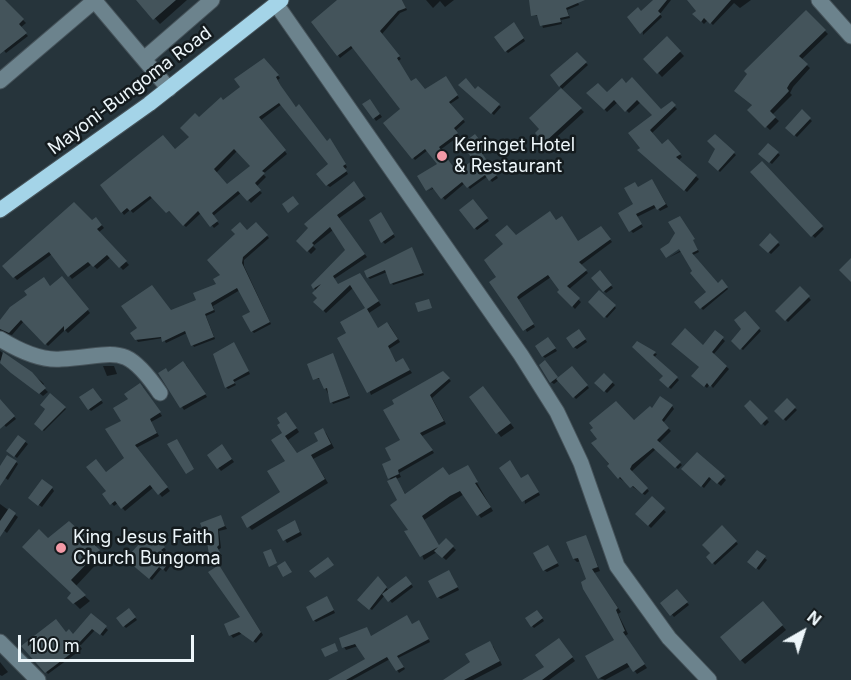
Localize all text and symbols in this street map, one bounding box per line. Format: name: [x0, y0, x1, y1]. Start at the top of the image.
street label: Mayoni-Bungoma Road: [44, 22, 216, 160]
place label: Keringet Hotel & Restaurant: [454, 135, 575, 178]
marker: Keringet Hotel & Restaurant: [435, 149, 449, 163]
place label: King Jesus Faith Church Bungoma: [73, 527, 221, 570]
marker: King Jesus Faith Church Bungoma: [54, 541, 68, 555]
north arrow: [773, 602, 833, 662]
text: N: [803, 606, 825, 630]
scale bar: [21, 623, 196, 661]
text: 100 m: [29, 635, 80, 656]

